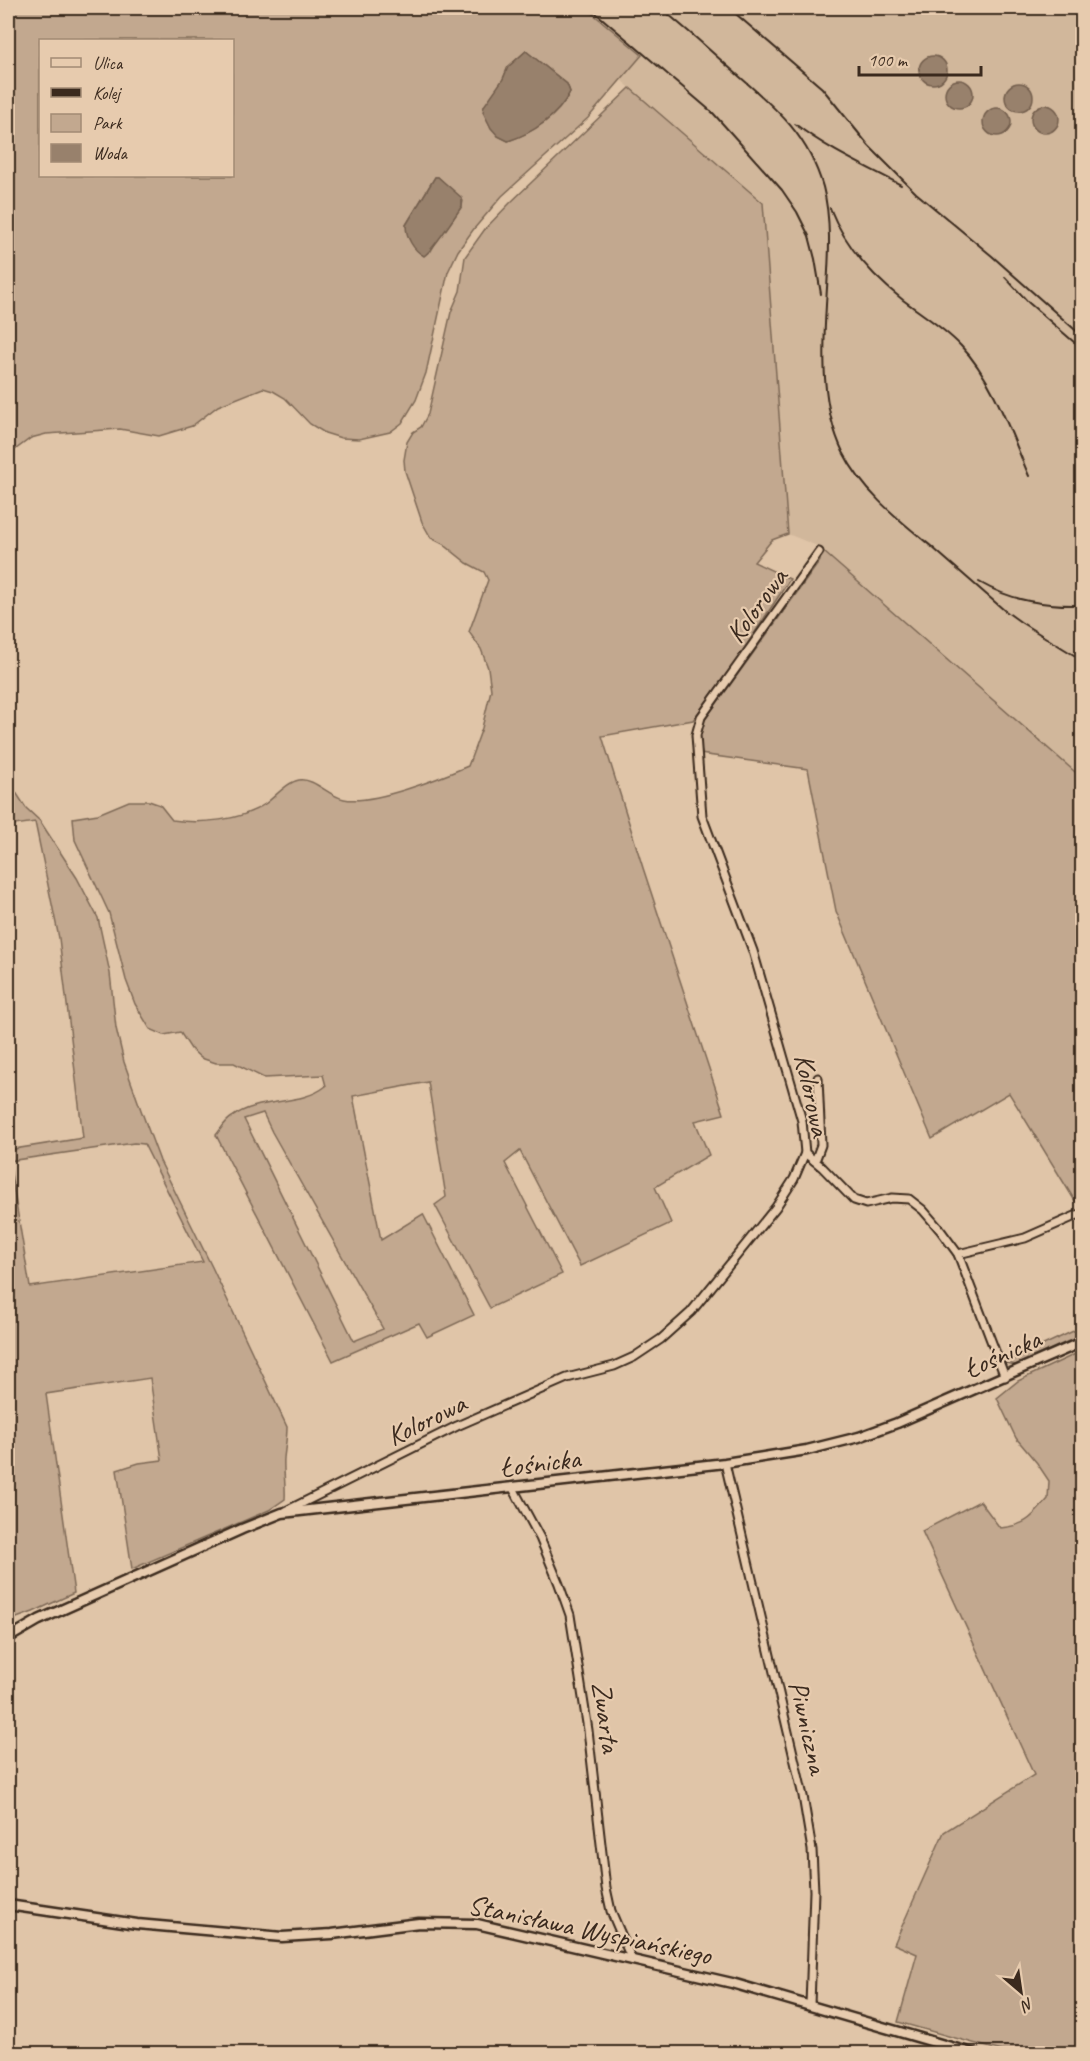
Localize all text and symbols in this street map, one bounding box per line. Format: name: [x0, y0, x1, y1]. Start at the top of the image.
legend: [39, 39, 234, 177]
scale bar: [859, 39, 980, 77]
text: 100 m: [868, 49, 909, 71]
text: Ulica: [93, 52, 124, 74]
text: Kolej: [93, 82, 122, 104]
text: Park: [93, 112, 123, 134]
text: Woda: [93, 142, 128, 164]
street label: Kolorowa: [718, 560, 796, 649]
street label: Kolorowa: [787, 1051, 839, 1141]
street label: Łośnicka: [958, 1320, 1048, 1386]
street label: Kolorowa: [381, 1385, 473, 1454]
street label: Łośnicka: [498, 1440, 584, 1485]
street label: Piwniczna: [781, 1677, 837, 1779]
street label: Zwarta: [584, 1680, 629, 1756]
street label: Stanisława Wyspiańskiego: [465, 1887, 717, 1973]
north arrow: [991, 1962, 1051, 2022]
text: N: [1016, 1993, 1037, 2017]

